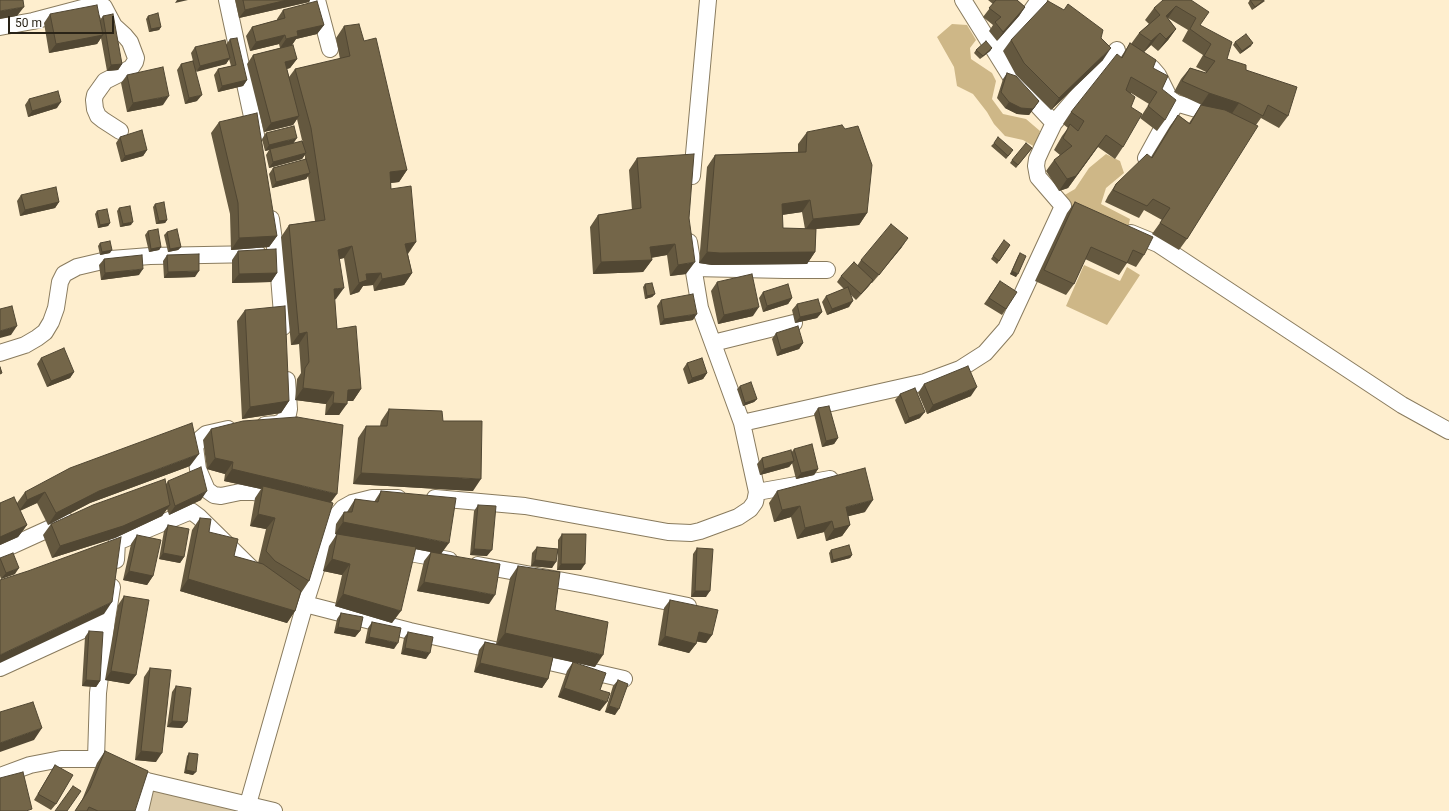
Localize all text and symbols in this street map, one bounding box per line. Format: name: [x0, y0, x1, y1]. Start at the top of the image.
scale bar: [10, 8, 116, 34]
text: 50 m: [15, 16, 42, 30]

